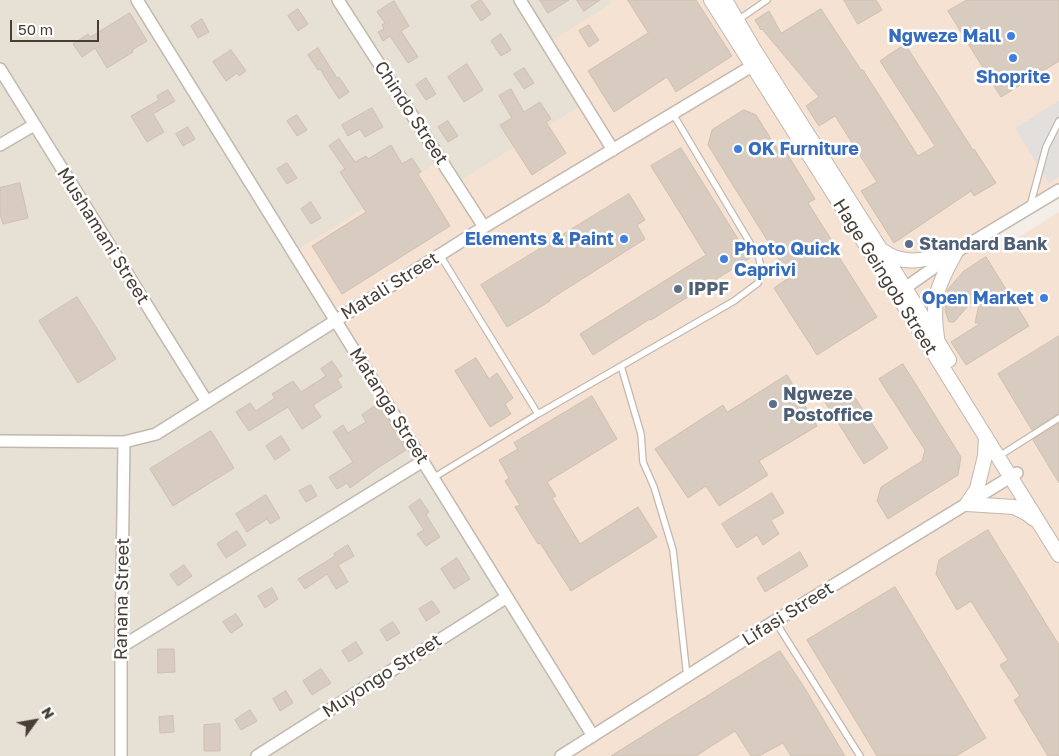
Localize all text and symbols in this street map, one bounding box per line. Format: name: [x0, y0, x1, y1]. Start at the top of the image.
scale bar: [12, 10, 101, 42]
text: 50 m: [18, 20, 53, 38]
place label: Ngweze Mall: [888, 25, 1001, 47]
marker: Ngweze Mall: [1005, 30, 1017, 42]
marker: Shoprite: [1007, 52, 1019, 64]
street label: Chindo Street: [370, 57, 452, 169]
place label: Shoprite: [976, 66, 1050, 88]
place label: OK Furniture: [748, 138, 859, 160]
marker: OK Furniture: [732, 143, 744, 155]
street label: Mushamani Street: [52, 164, 154, 308]
street label: Hage Geingob Street: [828, 195, 942, 359]
place label: Elements & Paint: [465, 228, 614, 250]
marker: Elements & Paint: [618, 233, 630, 245]
place label: Standard Bank: [919, 233, 1048, 255]
place label: Photo Quick Caprivi: [734, 238, 840, 280]
marker: Standard Bank: [903, 238, 915, 250]
street label: Matali Street: [337, 247, 443, 325]
marker: Photo Quick Caprivi: [718, 253, 730, 265]
place label: IPPF: [688, 278, 729, 300]
marker: IPPF: [672, 283, 684, 295]
place label: Open Market: [922, 287, 1034, 309]
marker: Open Market: [1038, 292, 1050, 304]
street label: Matanga Street: [345, 344, 433, 468]
place label: Ngweze Postoffice: [783, 383, 873, 426]
marker: Ngweze Postoffice: [767, 398, 779, 410]
street label: Ranana Street: [110, 538, 134, 660]
street label: Lifasi Street: [738, 577, 838, 651]
street label: Muyongo Street: [318, 629, 446, 723]
north arrow: [10, 696, 60, 746]
text: N: [38, 704, 58, 722]

